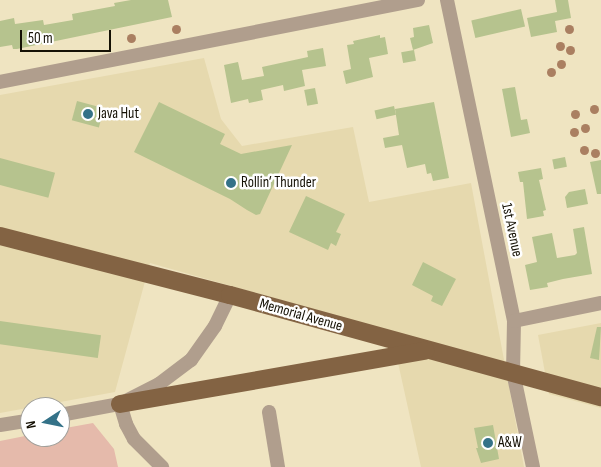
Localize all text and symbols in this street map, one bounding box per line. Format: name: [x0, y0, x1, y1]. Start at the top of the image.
scale bar: [22, 20, 114, 52]
text: 50 m: [28, 29, 53, 48]
place label: Java Hut: [98, 105, 139, 123]
marker: Java Hut: [82, 108, 94, 120]
place label: Rollin’ Thunder: [241, 174, 316, 192]
marker: Rollin’ Thunder: [225, 177, 237, 189]
street label: 1st Avenue: [498, 202, 526, 258]
street label: Memorial Avenue: [257, 295, 345, 335]
north arrow: [20, 397, 70, 447]
text: N: [22, 419, 40, 430]
place label: A&W: [498, 434, 522, 452]
marker: A&W: [482, 437, 494, 449]

